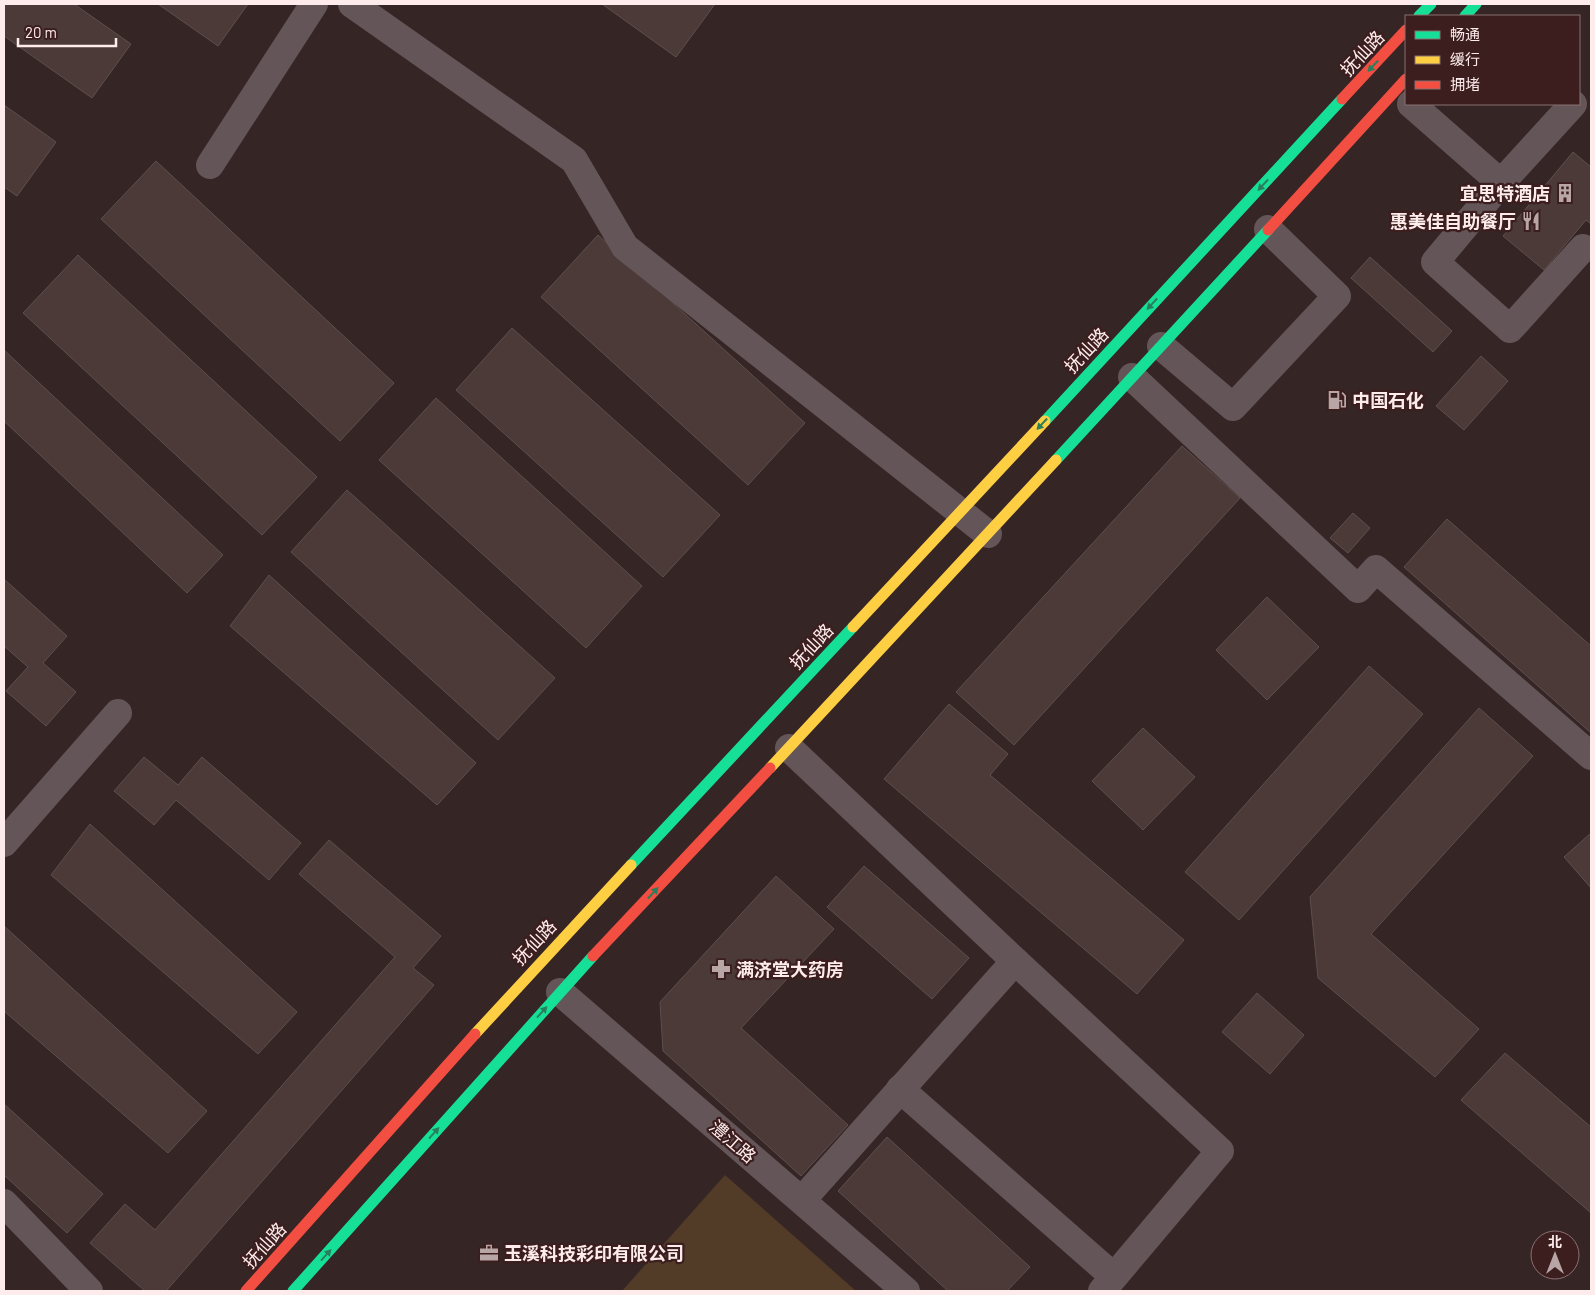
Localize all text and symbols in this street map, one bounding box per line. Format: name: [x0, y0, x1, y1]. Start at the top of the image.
scale bar: [18, 15, 115, 47]
legend: [1405, 15, 1580, 105]
text: 20 m: [25, 23, 57, 41]
text: 畅通: [1450, 25, 1480, 43]
street label: 抚仙路: [1336, 26, 1388, 80]
text: 缓行: [1450, 50, 1480, 68]
one-way arrow: [1367, 59, 1379, 71]
text: 拥堵: [1450, 75, 1480, 93]
one-way arrow: [1257, 179, 1269, 191]
place label: 宜思特酒店: [1460, 182, 1550, 204]
building icon: 宜思特酒店: [1554, 182, 1576, 204]
place label: 惠美佳自助餐厅: [1390, 210, 1516, 232]
restaurant icon: 惠美佳自助餐厅: [1520, 210, 1542, 232]
one-way arrow: [1146, 298, 1158, 310]
street label: 抚仙路: [1060, 323, 1112, 377]
fuel station icon: 中国石化: [1326, 389, 1348, 411]
place label: 中国石化: [1352, 389, 1424, 411]
one-way arrow: [1036, 417, 1048, 429]
street label: 抚仙路: [785, 619, 837, 673]
one-way arrow: [647, 887, 659, 899]
street label: 抚仙路: [508, 915, 560, 969]
pharmacy icon: 满济堂大药房: [710, 958, 732, 980]
place label: 满济堂大药房: [736, 958, 844, 980]
one-way arrow: [536, 1007, 548, 1019]
street label: 澧江路: [705, 1115, 761, 1167]
one-way arrow: [428, 1128, 440, 1140]
street label: 抚仙路: [238, 1218, 290, 1272]
north arrow: [1530, 1230, 1580, 1280]
text: 北: [1548, 1233, 1562, 1250]
office icon: 玉溪科技彩印有限公司: [478, 1242, 500, 1264]
place label: 玉溪科技彩印有限公司: [504, 1242, 684, 1264]
one-way arrow: [320, 1249, 332, 1261]

